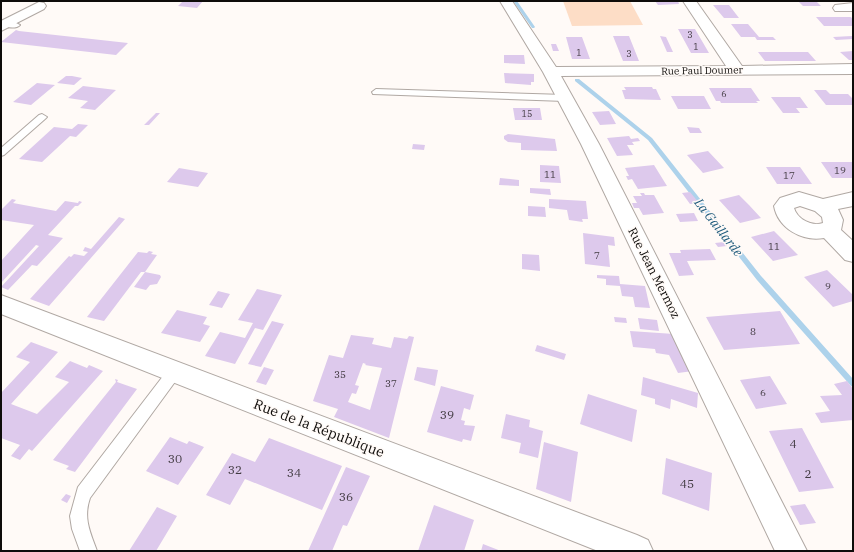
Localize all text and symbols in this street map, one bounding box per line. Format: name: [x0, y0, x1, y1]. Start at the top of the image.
house number: 3: [687, 29, 693, 40]
house number: 1: [693, 41, 699, 52]
house number: 1: [576, 47, 582, 58]
house number: 3: [626, 48, 632, 59]
street label: Rue Paul Doumer: [661, 63, 744, 78]
house number: 6: [721, 88, 727, 99]
house number: 15: [522, 108, 532, 119]
house number: 19: [834, 164, 846, 177]
house number: 11: [544, 168, 556, 181]
house number: 17: [783, 169, 795, 182]
water label: La Gaillarde: [690, 194, 747, 260]
street label: Rue Jean Mermoz: [625, 225, 684, 321]
house number: 11: [768, 240, 780, 253]
house number: 7: [594, 249, 600, 262]
house number: 9: [825, 280, 831, 293]
house number: 8: [750, 325, 756, 338]
house number: 35: [334, 368, 346, 381]
house number: 37: [385, 377, 397, 390]
house number: 6: [760, 386, 766, 399]
street label: Rue de la République: [251, 395, 387, 461]
house number: 39: [440, 407, 454, 422]
house number: 4: [789, 436, 797, 451]
house number: 30: [168, 451, 182, 466]
house number: 32: [228, 462, 242, 477]
house number: 34: [287, 465, 301, 480]
house number: 2: [804, 466, 812, 481]
house number: 45: [680, 476, 694, 491]
house number: 36: [339, 489, 353, 504]

